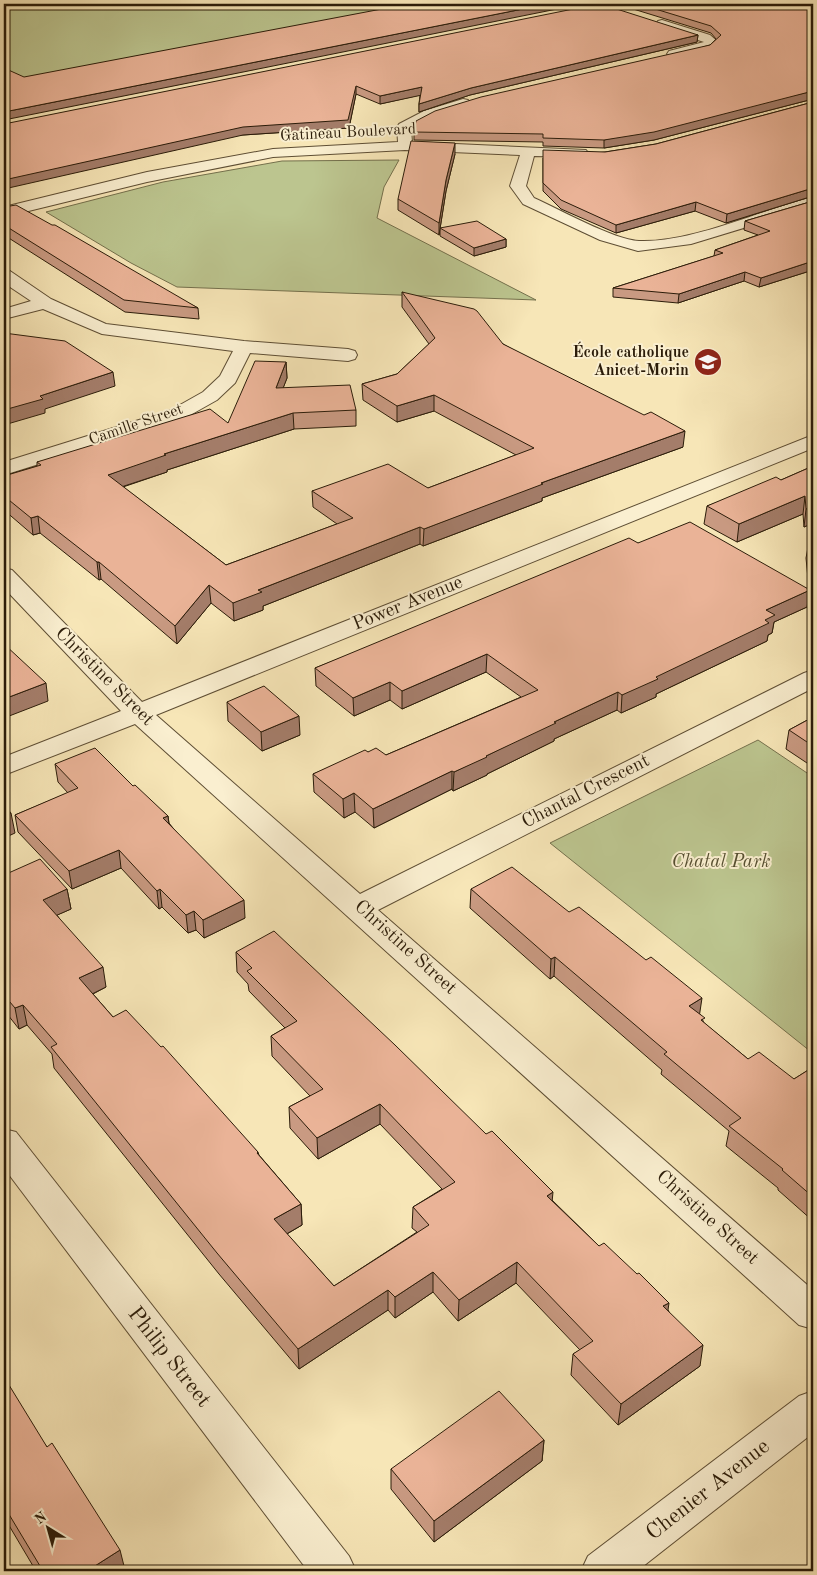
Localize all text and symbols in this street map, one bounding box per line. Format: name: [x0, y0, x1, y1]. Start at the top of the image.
street label: Gatineau Boulevard: [280, 121, 416, 145]
place label: École catholique Anicet-Morin: [573, 341, 689, 379]
school or university icon: École catholique Anicet-Morin: [693, 347, 723, 377]
street label: Camille Street: [87, 401, 186, 449]
street label: Power Avenue: [350, 573, 466, 635]
street label: Christine Street: [51, 624, 157, 730]
street label: Chantal Crescent: [519, 752, 653, 832]
park label: Chatal Park: [672, 853, 771, 872]
street label: Christine Street: [350, 897, 460, 999]
street label: Christine Street: [652, 1167, 762, 1269]
street label: Philip Street: [123, 1303, 215, 1411]
street label: Chenier Avenue: [642, 1435, 774, 1545]
north arrow: [22, 1502, 72, 1552]
text: N: [32, 1509, 50, 1527]

